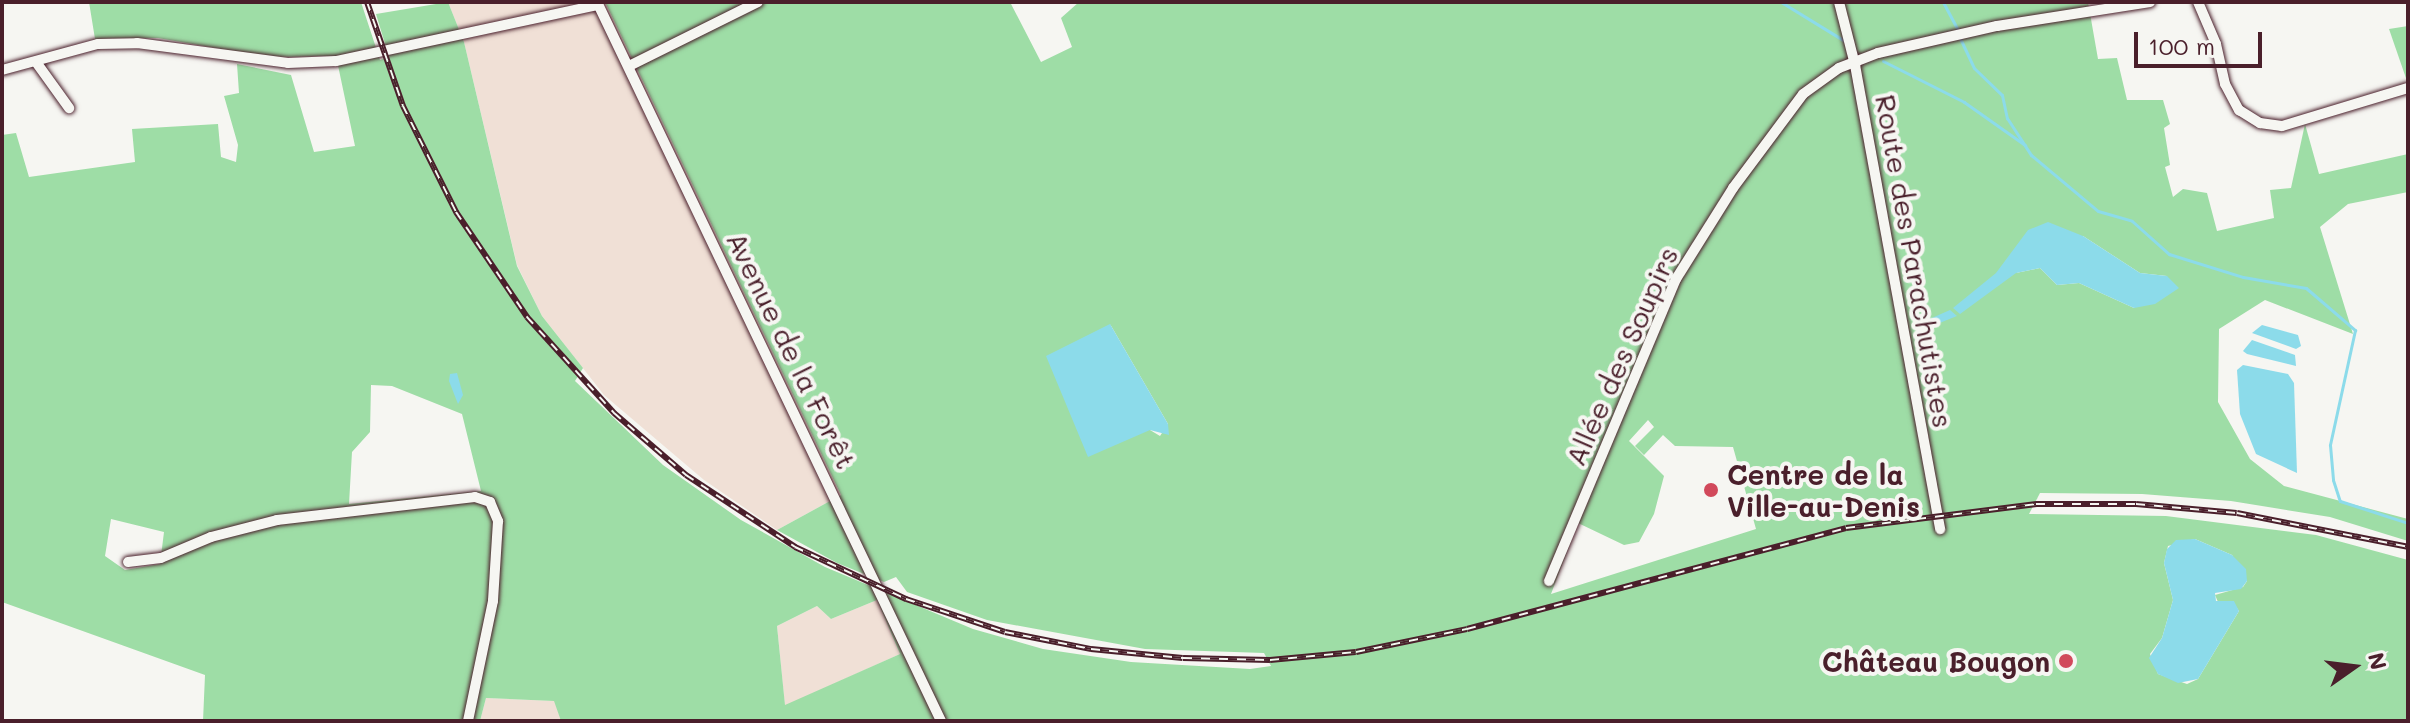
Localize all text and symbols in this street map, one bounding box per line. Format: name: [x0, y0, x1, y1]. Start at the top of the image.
scale bar: [2138, 16, 2266, 66]
text: 100 m: [2148, 30, 2215, 61]
street label: Route des Parachutistes: [1869, 92, 1961, 430]
street label: Avenue de la Forêt: [720, 226, 864, 474]
street label: Allée des Soupirs: [1558, 241, 1684, 471]
place label: Centre de la Ville-au-Denis: [1727, 457, 1920, 523]
marker: Centre de la Ville-au-Denis: [1702, 481, 1720, 499]
north arrow: [2314, 627, 2394, 707]
place label: Château Bougon: [1822, 644, 2050, 678]
text: N: [2362, 649, 2394, 673]
marker: Château Bougon: [2057, 652, 2075, 670]

